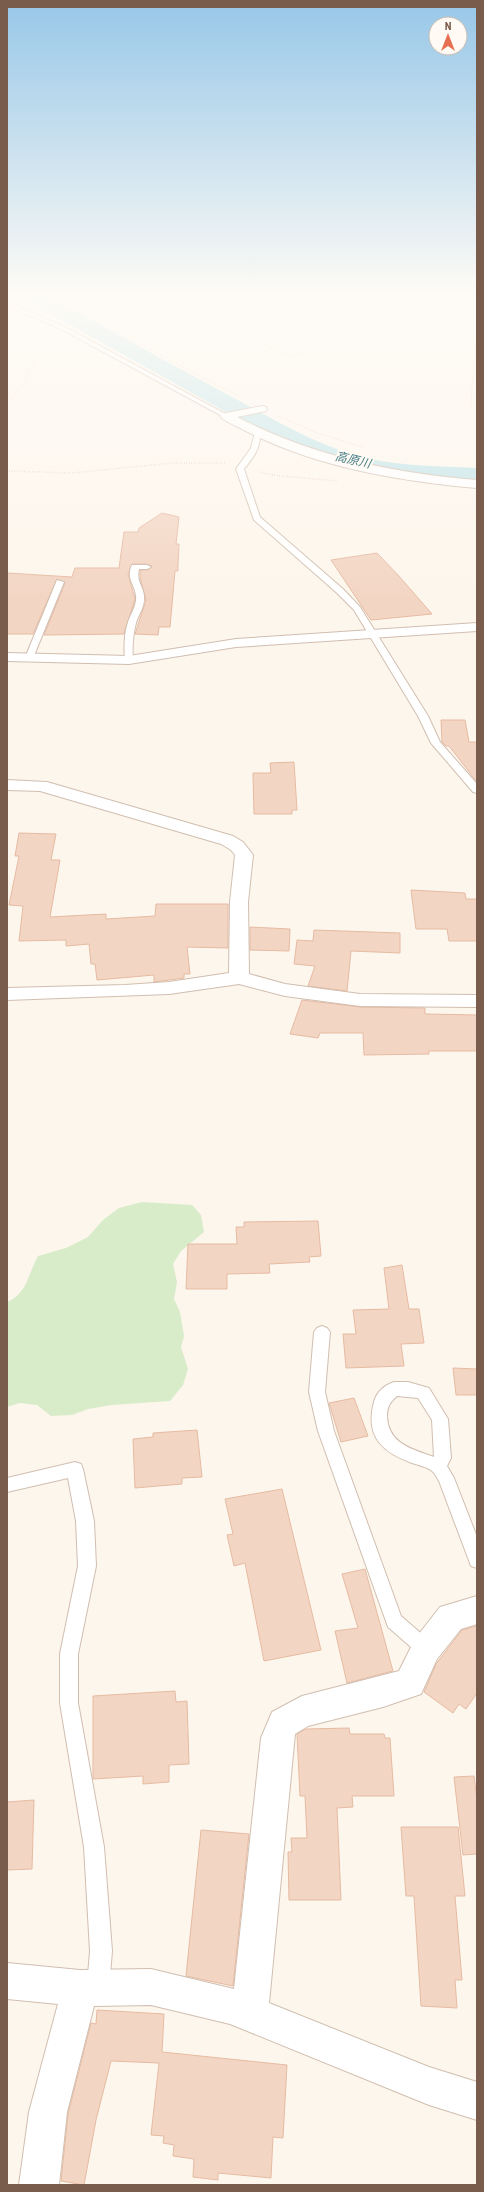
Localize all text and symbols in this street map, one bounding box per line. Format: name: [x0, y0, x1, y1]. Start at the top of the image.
north arrow: [428, 16, 468, 56]
text: N: [445, 20, 452, 33]
water label: 高原川: [334, 449, 374, 471]

